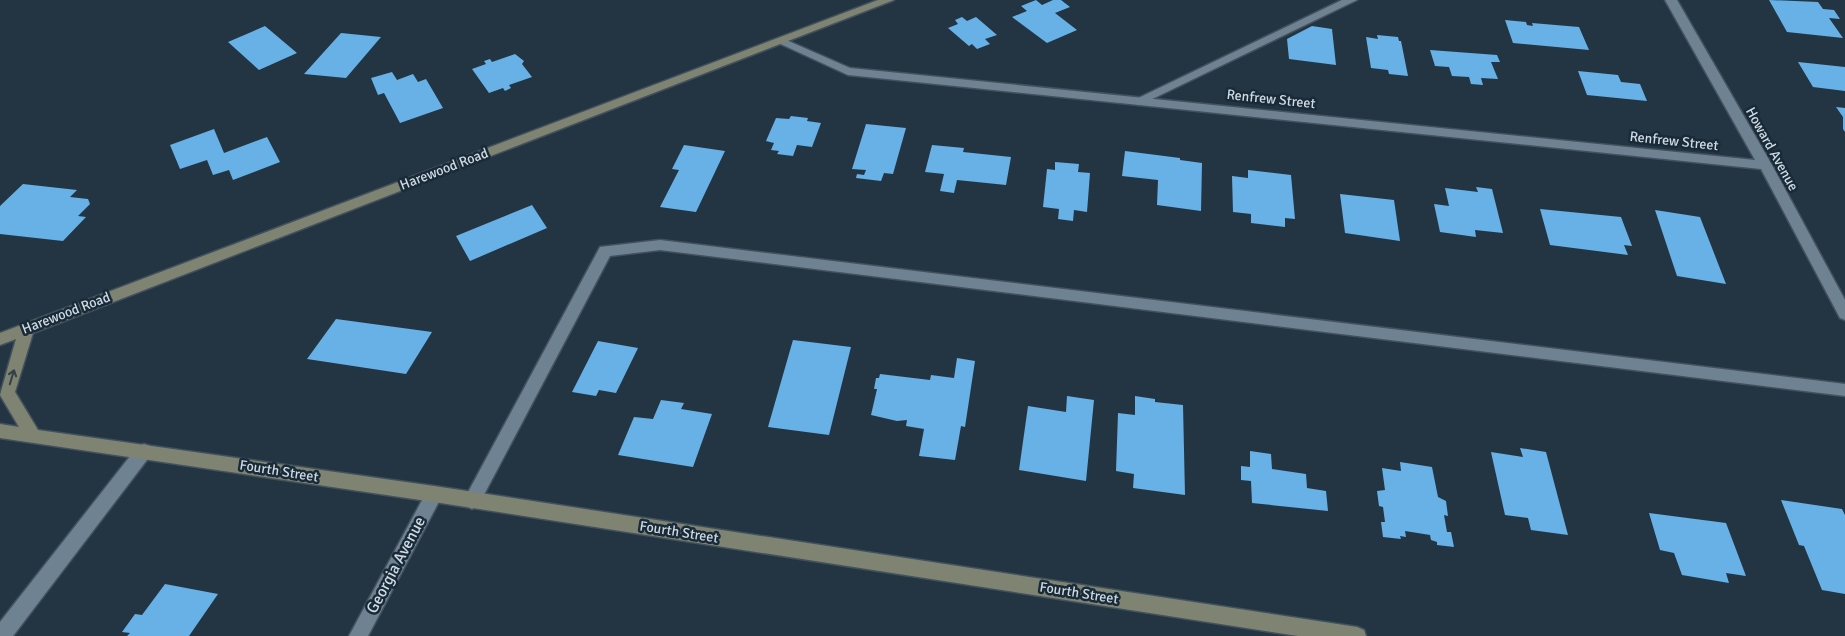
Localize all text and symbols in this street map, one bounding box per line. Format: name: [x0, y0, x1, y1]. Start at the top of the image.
street label: Renfrew Street: [1226, 86, 1316, 112]
street label: Howard Avenue: [1742, 104, 1802, 194]
street label: Renfrew Street: [1629, 128, 1719, 154]
street label: Harewood Road: [397, 144, 491, 194]
street label: Harewood Road: [19, 288, 113, 338]
one-way arrow: [7, 370, 17, 386]
street label: Fourth Street: [238, 456, 320, 486]
street label: Georgia Avenue: [362, 513, 430, 617]
street label: Fourth Street: [638, 517, 720, 547]
street label: Fourth Street: [1038, 578, 1120, 608]

